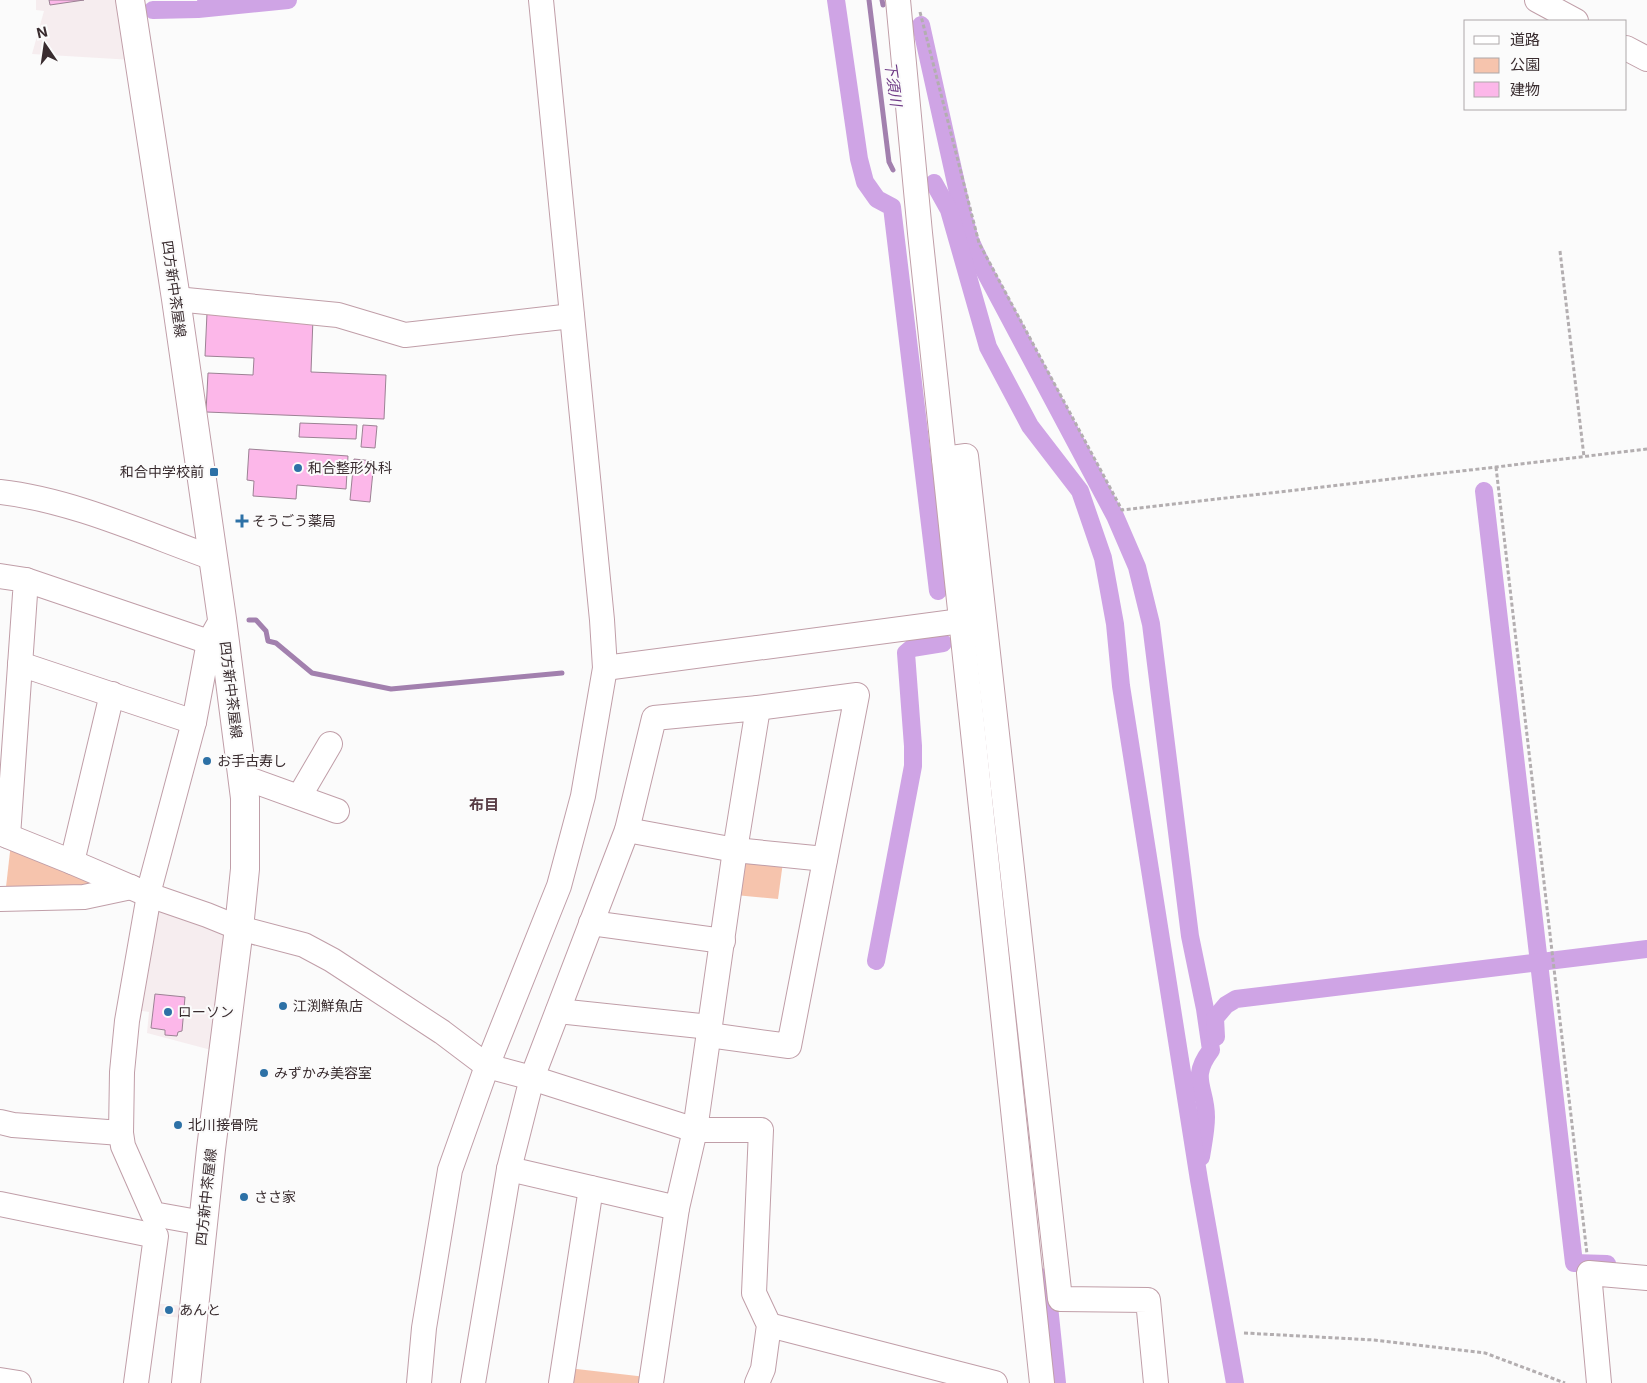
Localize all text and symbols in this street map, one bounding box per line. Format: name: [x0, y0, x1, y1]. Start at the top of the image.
north arrow: [20, 20, 70, 70]
legend: [1464, 20, 1627, 110]
text: N: [35, 22, 49, 41]
text: 道路: [1510, 30, 1540, 49]
text: 公園: [1510, 55, 1540, 74]
water label: 下須川: [881, 60, 906, 110]
text: 建物: [1510, 80, 1540, 99]
street label: 四方新中茶屋線: [159, 239, 190, 339]
place label: 和合整形外科: [308, 459, 392, 476]
marker: 和合整形外科: [292, 462, 304, 474]
place label: 和合中学校前: [120, 463, 204, 480]
marker: 和合中学校前: [208, 466, 220, 478]
place label: そうごう薬局: [252, 512, 336, 529]
marker: そうごう薬局: [236, 515, 248, 527]
street label: 四方新中茶屋線: [217, 640, 246, 740]
place label: お手古寿し: [217, 752, 287, 769]
marker: お手古寿し: [201, 755, 213, 767]
district label: 布目: [469, 795, 499, 814]
place label: 江渕鮮魚店: [293, 997, 363, 1014]
marker: 江渕鮮魚店: [277, 1000, 289, 1012]
place label: ローソン: [178, 1003, 234, 1020]
marker: ローソン: [162, 1006, 174, 1018]
place label: みずかみ美容室: [274, 1064, 372, 1081]
marker: みずかみ美容室: [258, 1067, 270, 1079]
place label: 北川接骨院: [188, 1116, 258, 1133]
marker: 北川接骨院: [172, 1119, 184, 1131]
street label: 四方新中茶屋線: [192, 1147, 219, 1247]
place label: ささ家: [254, 1188, 296, 1205]
marker: ささ家: [238, 1191, 250, 1203]
place label: あんと: [179, 1301, 221, 1318]
marker: あんと: [163, 1304, 175, 1316]

